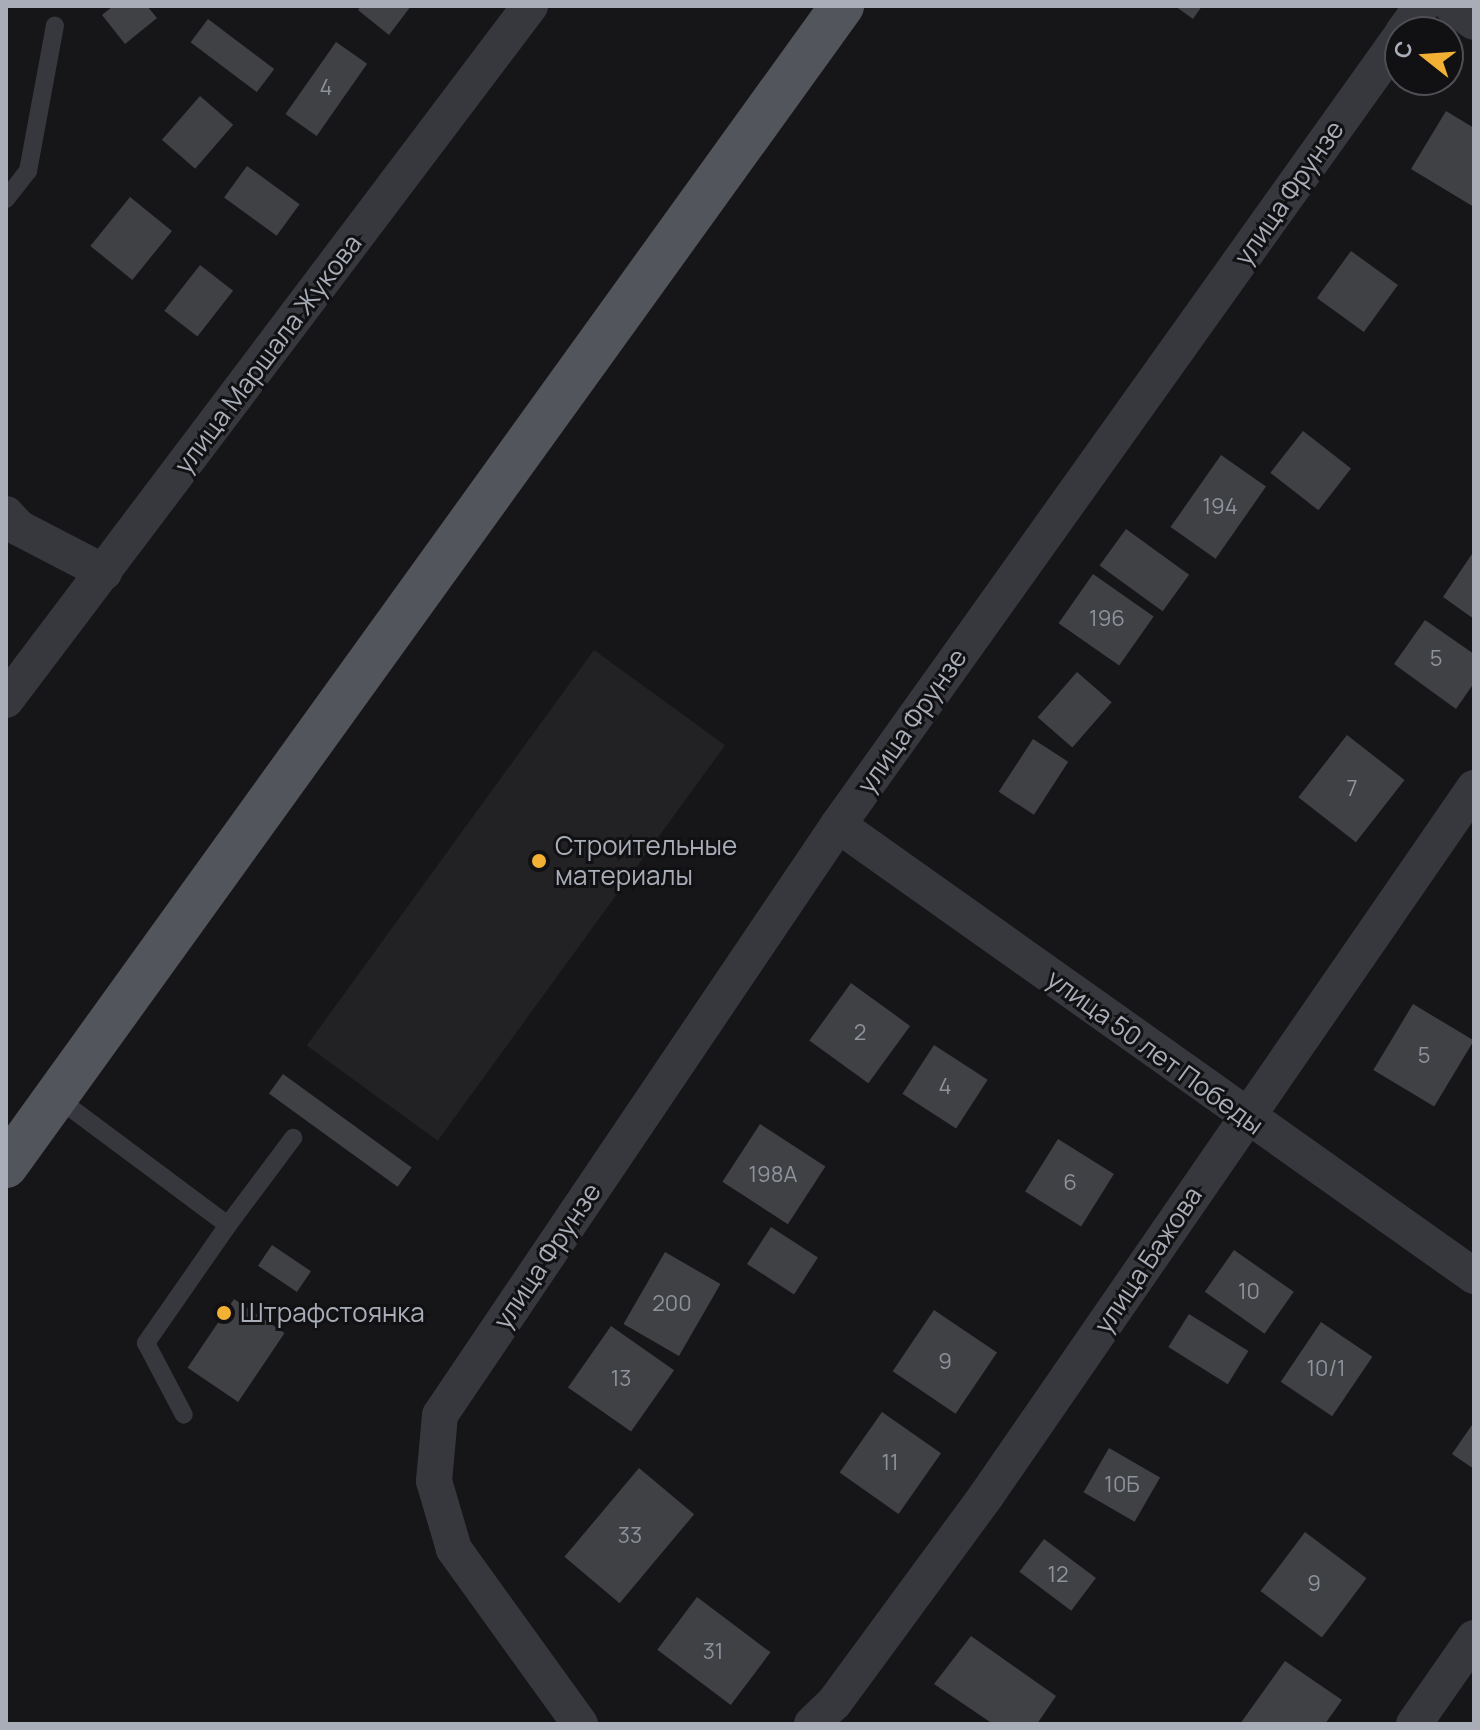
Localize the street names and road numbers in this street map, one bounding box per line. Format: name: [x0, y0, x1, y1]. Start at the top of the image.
street label: улица Фрунзе: [1228, 115, 1350, 271]
street label: улица Маршала Жукова: [168, 228, 368, 480]
street label: улица Фрунзе: [851, 643, 973, 799]
street label: улица 50 лет Победы: [1041, 963, 1269, 1141]
street label: улица Фрунзе: [487, 1177, 607, 1335]
street label: улица Бажова: [1087, 1181, 1209, 1339]

